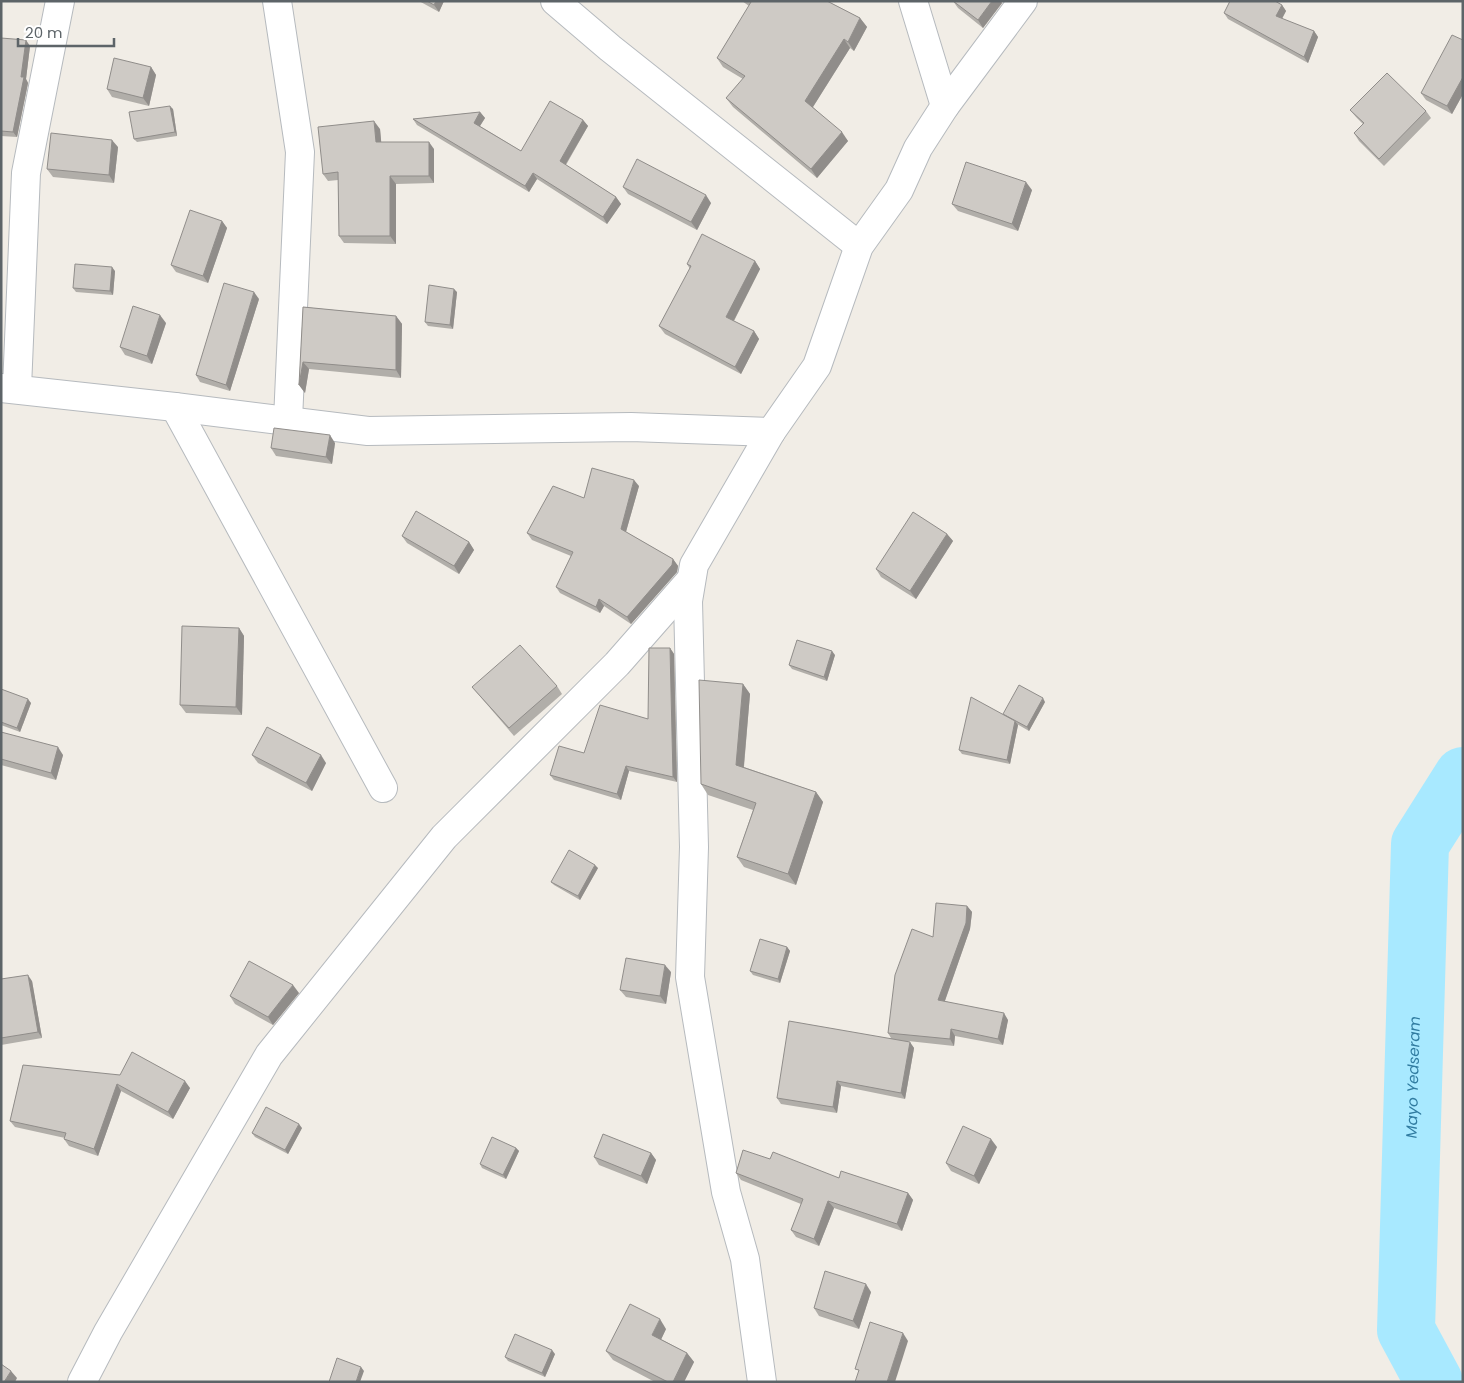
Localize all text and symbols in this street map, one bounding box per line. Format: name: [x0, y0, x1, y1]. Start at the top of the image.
scale bar: [18, 15, 114, 47]
text: 20 m: [25, 22, 63, 43]
water label: Mayo Yedseram: [1401, 1016, 1425, 1139]

